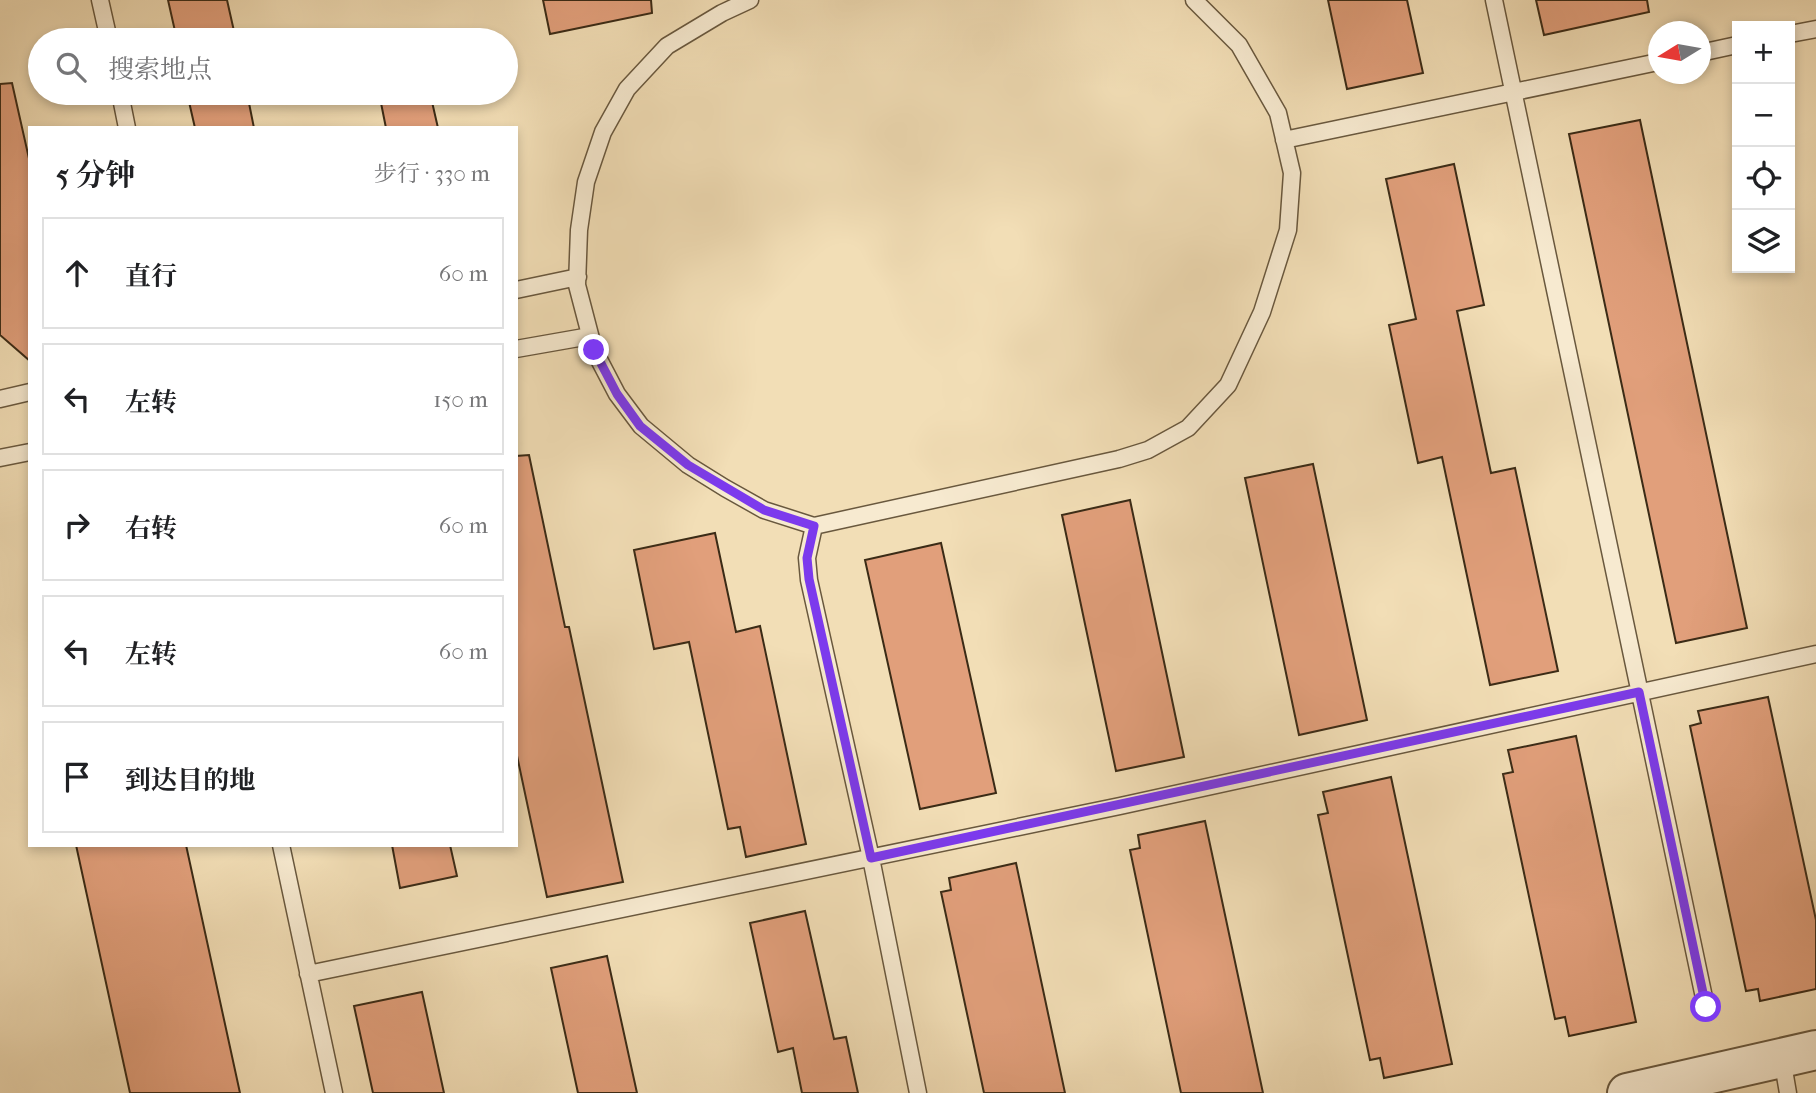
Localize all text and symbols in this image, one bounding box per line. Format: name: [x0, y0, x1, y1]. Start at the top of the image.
north arrow: [1648, 21, 1711, 84]
map controls: [1732, 21, 1795, 273]
button: +: [1732, 21, 1795, 84]
search box: [28, 28, 518, 105]
icon: search: [52, 48, 90, 86]
text: 搜索地点: [108, 54, 212, 85]
button: −: [1732, 84, 1795, 147]
button: locate: [1732, 147, 1795, 210]
text: 5 分钟: [56, 158, 135, 193]
text: 步行 · 330 m: [374, 160, 490, 187]
button: layers: [1732, 210, 1795, 273]
icon: ahead: [58, 254, 96, 292]
text: 60 m: [439, 260, 488, 287]
text: 直行: [125, 261, 177, 292]
route end: [578, 334, 609, 365]
icon: left: [58, 380, 96, 418]
text: 150 m: [433, 386, 488, 413]
text: 左转: [125, 387, 177, 418]
icon: right: [58, 506, 96, 544]
text: 60 m: [439, 512, 488, 539]
text: 右转: [125, 513, 177, 544]
icon: left: [58, 632, 96, 670]
text: 60 m: [439, 638, 488, 665]
text: 左转: [125, 639, 177, 670]
icon: arrive: [58, 758, 96, 796]
text: 到达目的地: [125, 765, 255, 796]
route start: [1690, 991, 1721, 1022]

